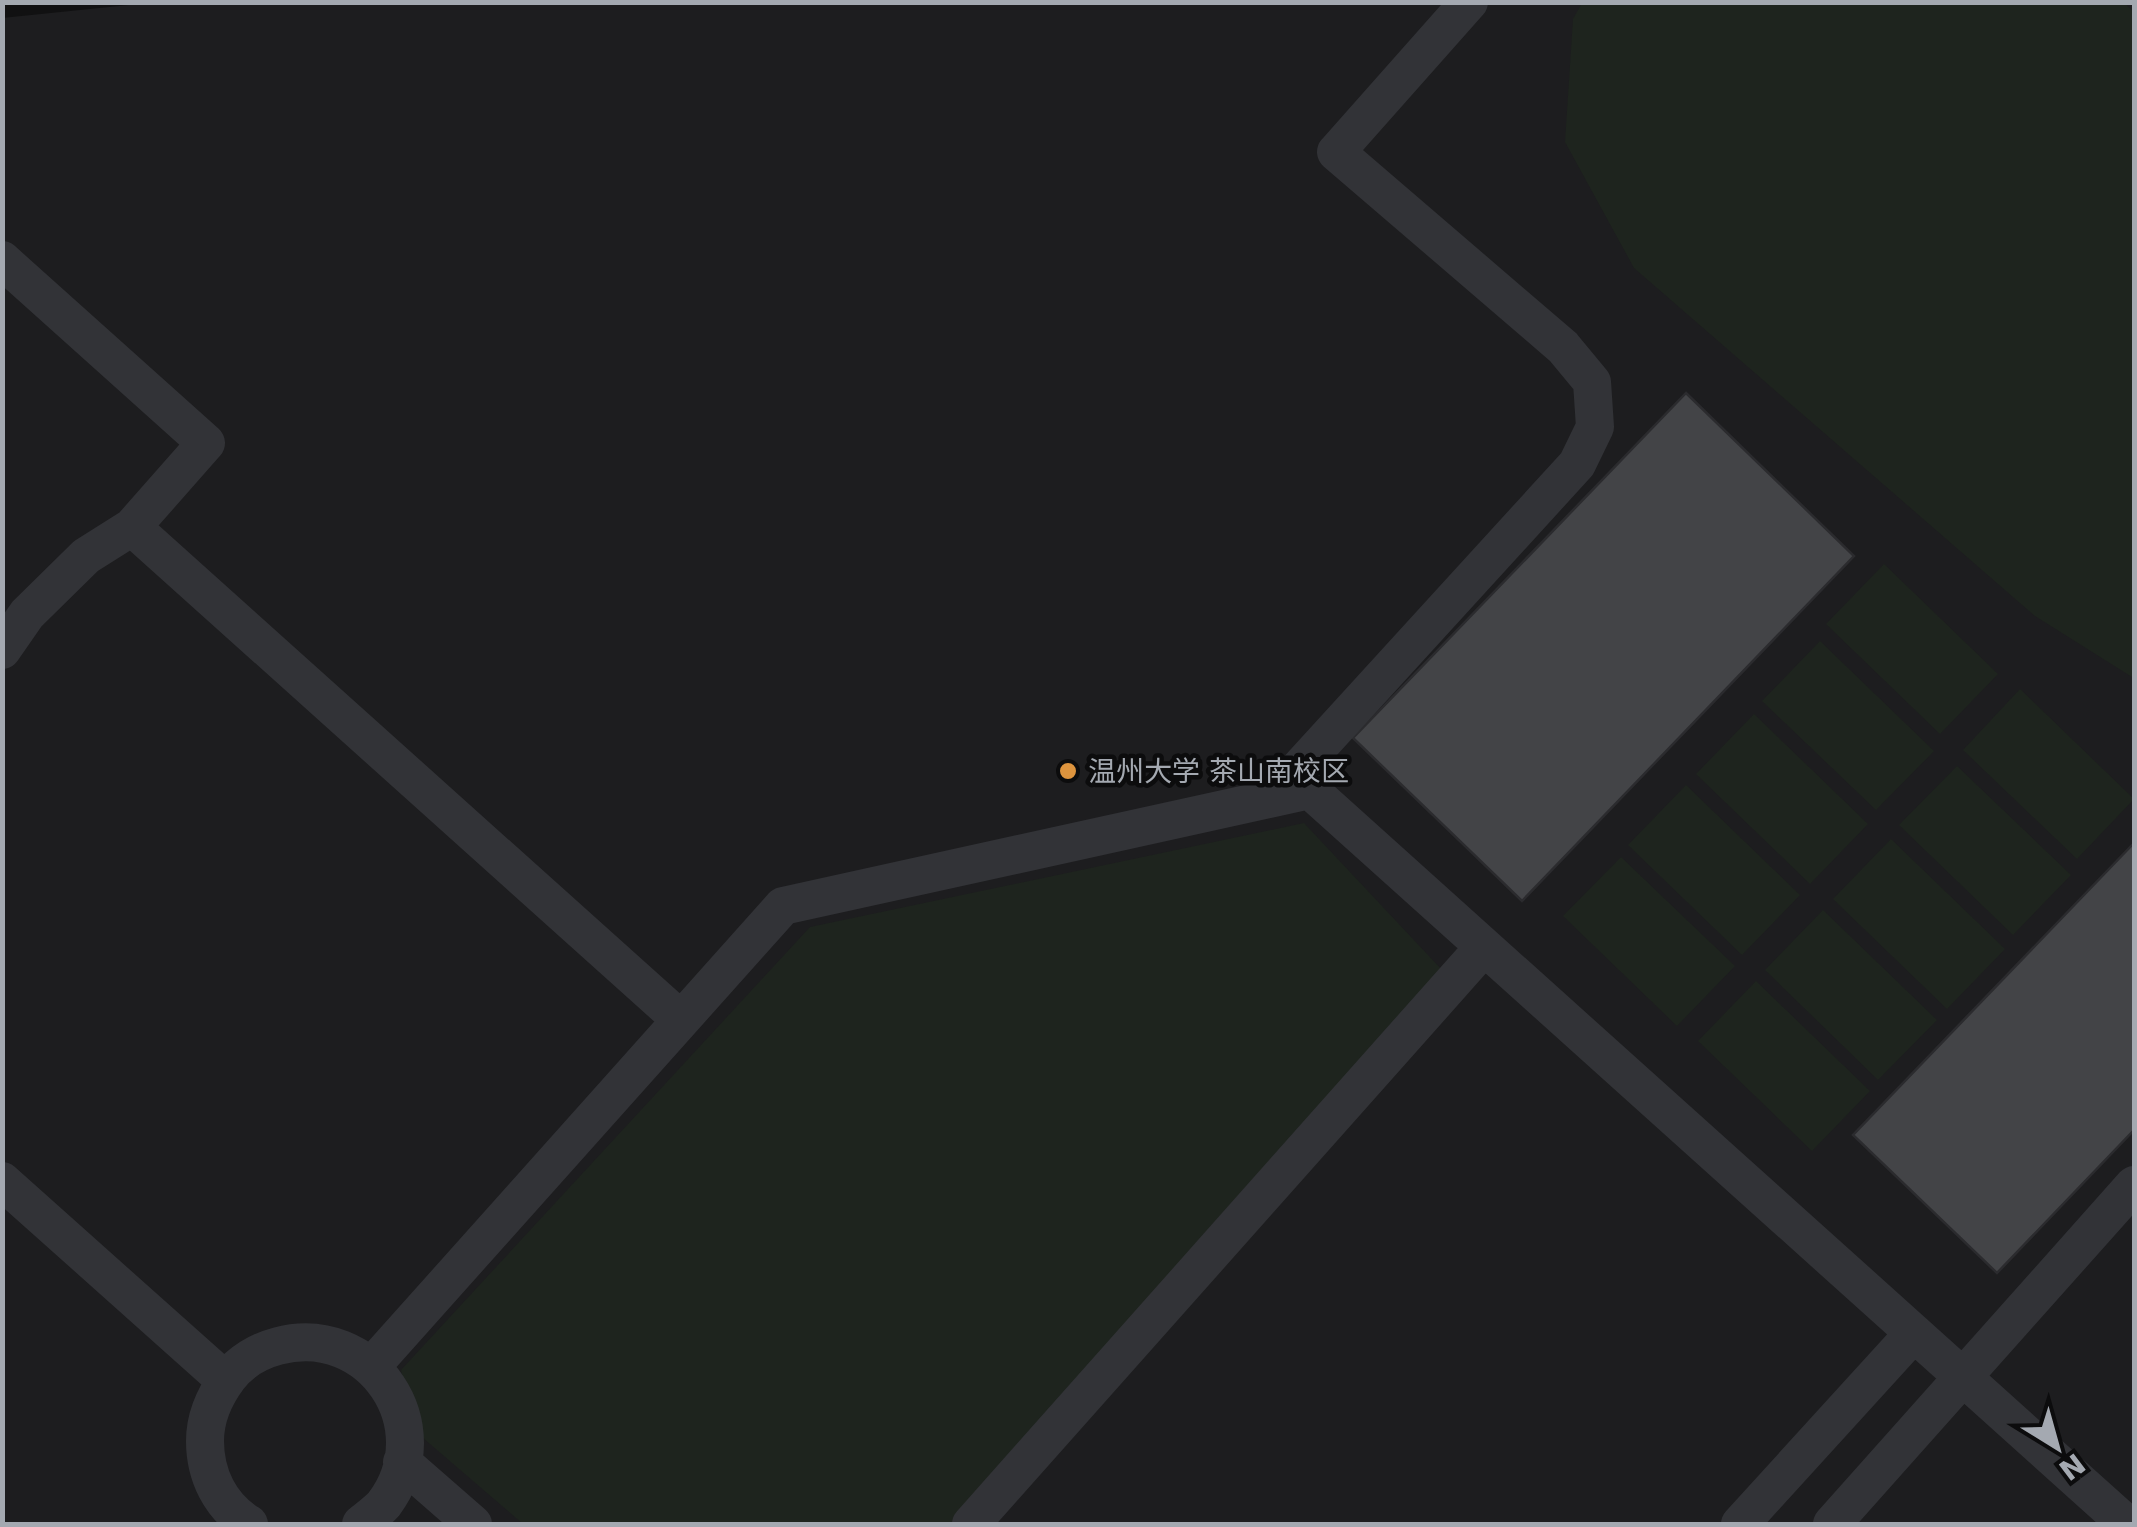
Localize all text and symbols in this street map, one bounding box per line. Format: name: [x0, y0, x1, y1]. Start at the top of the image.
place label: 温州大学 茶山南校区: [1088, 755, 1349, 788]
marker: 温州大学 茶山南校区: [1057, 760, 1079, 782]
north arrow: [2007, 1397, 2107, 1497]
text: N: [2052, 1446, 2091, 1487]

